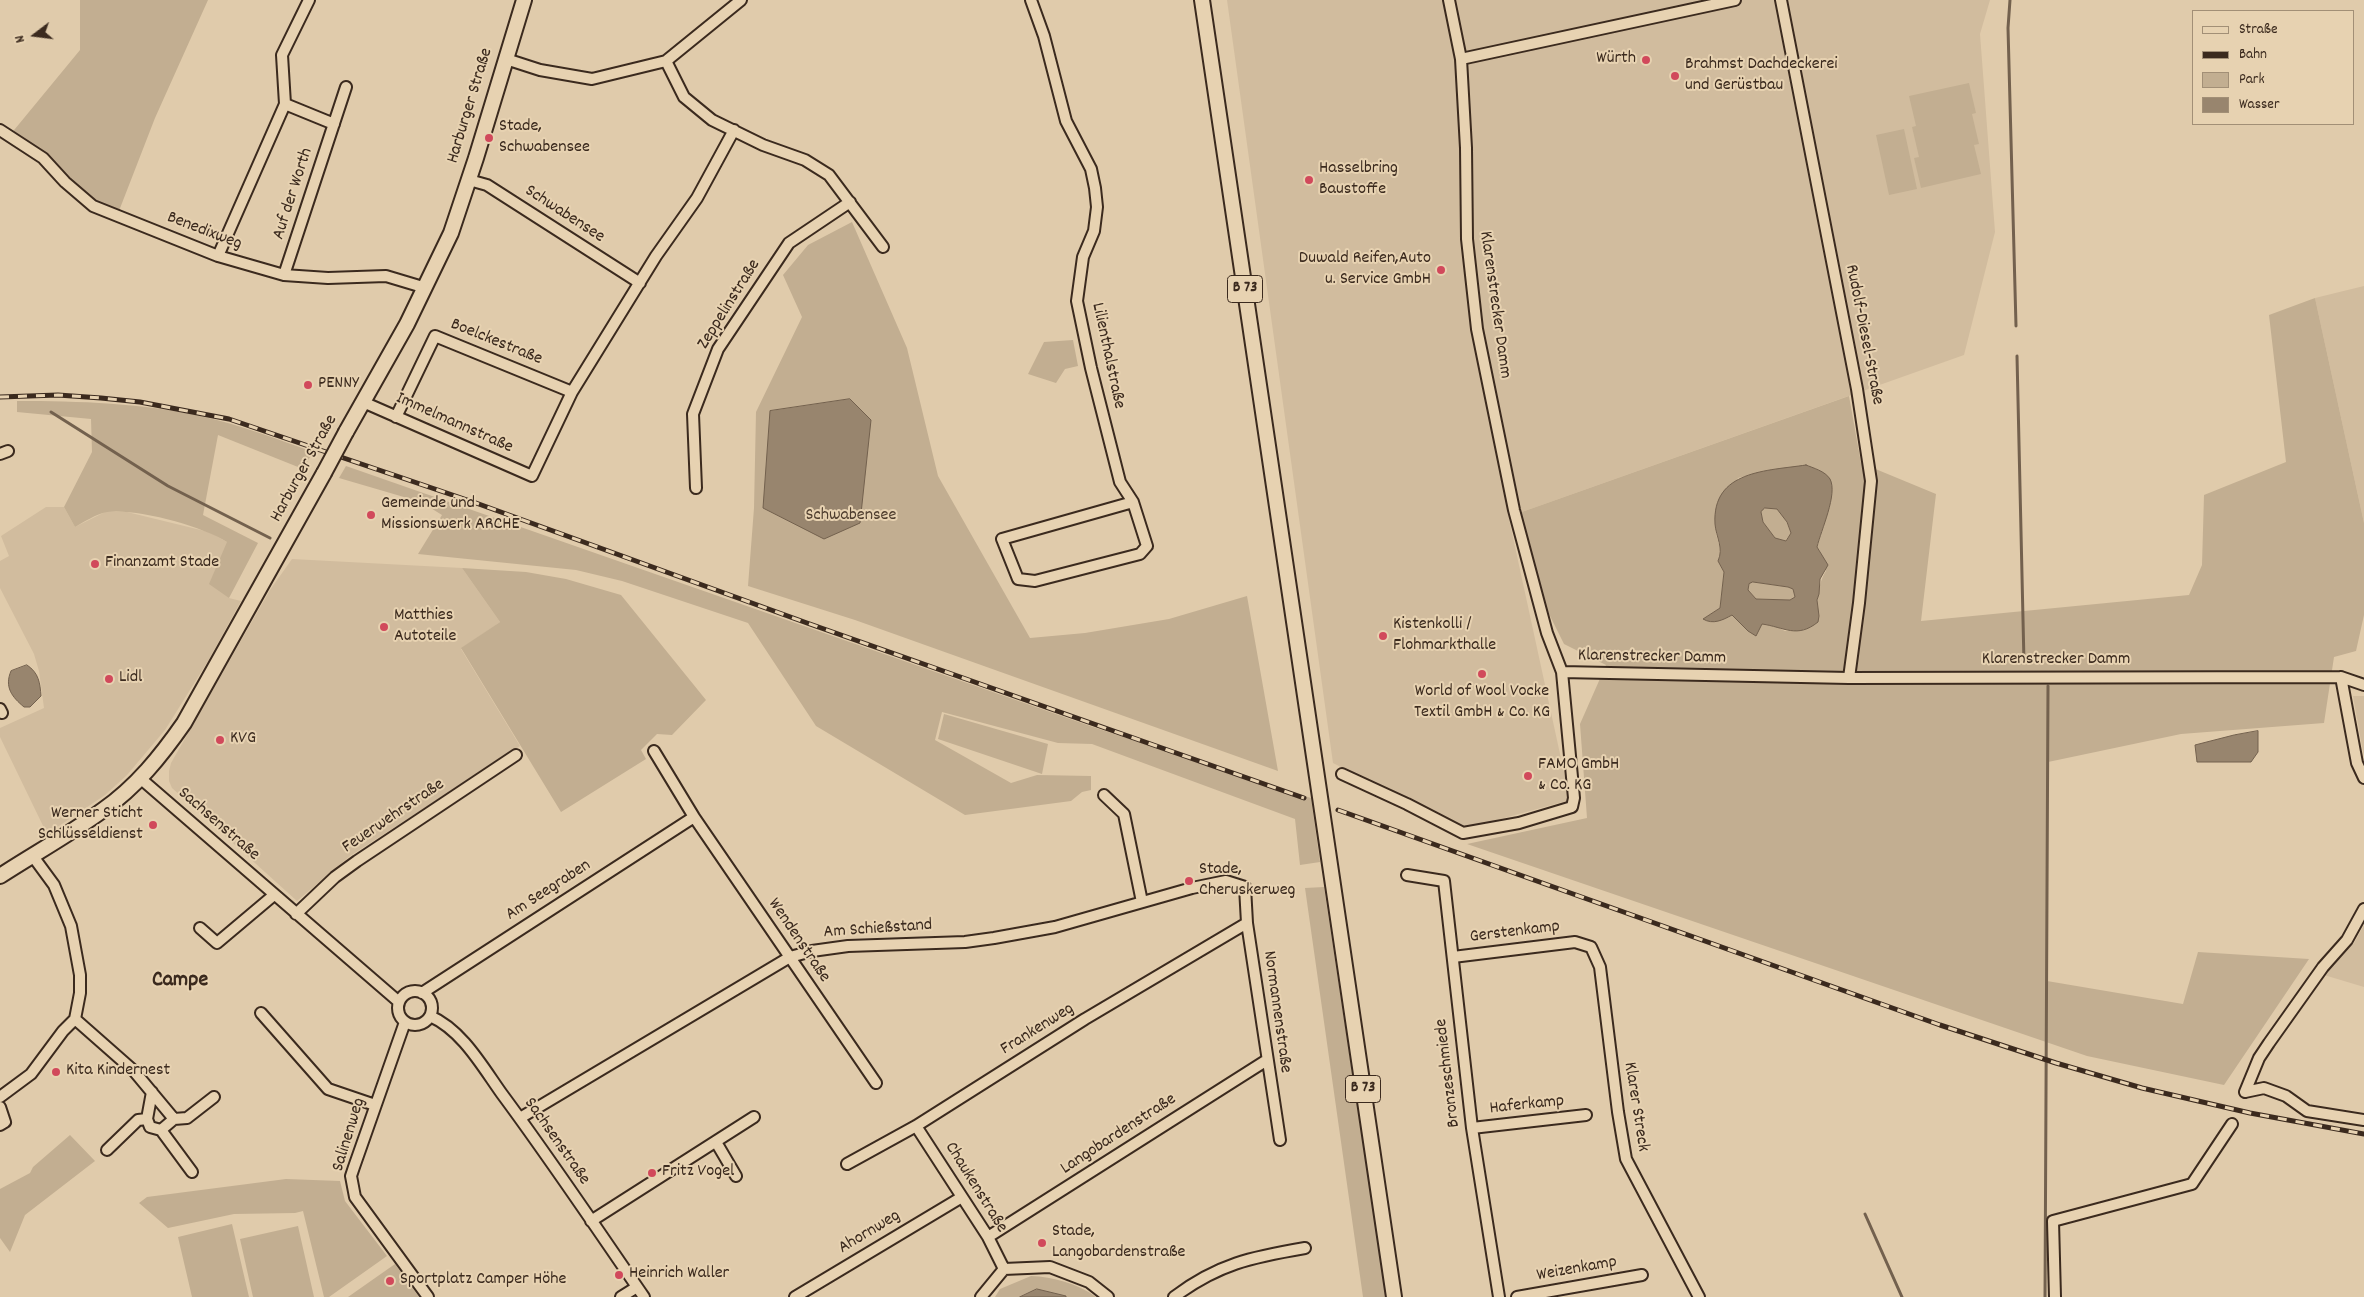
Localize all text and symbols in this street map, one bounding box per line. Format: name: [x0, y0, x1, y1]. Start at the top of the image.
north arrow: [10, 10, 60, 60]
legend: [2192, 10, 2354, 125]
text: Straße: [2239, 19, 2277, 41]
text: N: [10, 33, 31, 45]
text: Bahn: [2239, 44, 2267, 66]
street label: Harburger Straße: [443, 46, 499, 166]
place label: Würth: [1596, 49, 1636, 71]
marker: Würth: [1640, 54, 1652, 66]
place label: Brahmst Dachdeckerei und Gerüstbau: [1685, 55, 1838, 98]
text: Park: [2239, 69, 2265, 91]
marker: Brahmst Dachdeckerei und Gerüstbau: [1669, 70, 1681, 82]
text: Wasser: [2239, 94, 2279, 116]
place label: Stade, Schwabensee: [499, 117, 590, 160]
marker: Stade, Schwabensee: [483, 132, 495, 144]
street label: Auf der Worth: [269, 145, 319, 243]
place label: Hasselbring Baustoffe: [1319, 159, 1398, 202]
marker: Hasselbring Baustoffe: [1303, 174, 1315, 186]
street label: Schwabensee: [520, 181, 608, 249]
street label: Benedixweg: [163, 208, 245, 256]
street label: Klarenstrecker Damm: [1473, 230, 1515, 380]
place label: Duwald Reifen,Auto u. Service GmbH: [1299, 249, 1431, 292]
street label: Zeppelinstraße: [694, 256, 766, 354]
street label: Rudolf-Diesel-Straße: [1839, 263, 1887, 407]
marker: Duwald Reifen,Auto u. Service GmbH: [1435, 264, 1447, 276]
road number: B 73: [1228, 276, 1262, 302]
street label: Lilienthalstraße: [1085, 301, 1129, 411]
street label: Boelckestraße: [447, 315, 545, 371]
place label: PENNY: [318, 374, 359, 396]
marker: PENNY: [302, 379, 314, 391]
street label: Immelmannstraße: [392, 389, 516, 459]
street label: Harburger Straße: [267, 412, 343, 526]
place label: Gemeinde und Missionswerk ARCHE: [381, 494, 520, 536]
park label: Schwabensee: [806, 506, 896, 528]
marker: Gemeinde und Missionswerk ARCHE: [365, 509, 377, 521]
place label: Finanzamt Stade: [105, 553, 219, 575]
marker: Finanzamt Stade: [89, 558, 101, 570]
place label: Matthies Autoteile: [394, 606, 456, 649]
place label: Kistenkolli / Flohmarkthalle: [1393, 615, 1496, 658]
marker: Matthies Autoteile: [378, 621, 390, 633]
marker: Kistenkolli / Flohmarkthalle: [1377, 630, 1389, 642]
street label: Klarenstrecker Damm: [1578, 646, 1726, 670]
street label: Klarenstrecker Damm: [1982, 650, 2130, 672]
place label: Lidl: [119, 668, 142, 690]
marker: World of Wool Vocke Textil GmbH & Co. KG: [1476, 668, 1488, 680]
marker: Lidl: [103, 673, 115, 685]
place label: World of Wool Vocke Textil GmbH & Co. KG: [1414, 682, 1550, 724]
place label: KVG: [230, 729, 256, 751]
marker: KVG: [214, 734, 226, 746]
place label: FAMO GmbH & Co. KG: [1538, 755, 1619, 798]
marker: FAMO GmbH & Co. KG: [1522, 770, 1534, 782]
street label: Feuerwehrstraße: [339, 775, 449, 859]
street label: Sachsenstraße: [173, 784, 263, 866]
place label: Werner Sticht Schlüsseldienst: [38, 804, 143, 846]
marker: Werner Sticht Schlüsseldienst: [147, 819, 159, 831]
street label: Am Seegraben: [502, 855, 596, 927]
place label: Stade, Cheruskerweg: [1199, 860, 1295, 902]
marker: Stade, Cheruskerweg: [1183, 875, 1195, 887]
street label: Wendenstraße: [762, 895, 834, 987]
street label: Am Schießstand: [823, 915, 933, 945]
street label: Gerstenkamp: [1469, 917, 1561, 949]
street label: Normannenstraße: [1257, 950, 1295, 1074]
district label: Campe: [152, 969, 208, 995]
street label: Frankenweg: [997, 999, 1079, 1061]
street label: Bronzeschmiede: [1432, 1017, 1466, 1129]
place label: Kita Kindernest: [66, 1061, 170, 1083]
street label: Klarer Streck: [1617, 1061, 1653, 1153]
marker: Kita Kindernest: [50, 1066, 62, 1078]
road number: B 73: [1346, 1076, 1380, 1102]
street label: Langobardenstraße: [1057, 1090, 1181, 1180]
street label: Haferkamp: [1489, 1091, 1565, 1121]
street label: Sachsenstraße: [518, 1094, 594, 1190]
street label: Salinenweg: [329, 1096, 371, 1174]
street label: Chaukenstraße: [939, 1139, 1011, 1237]
place label: Fritz Vogel: [662, 1162, 734, 1184]
marker: Fritz Vogel: [646, 1167, 658, 1179]
street label: Ahornweg: [835, 1206, 905, 1260]
place label: Stade, Langobardenstraße: [1052, 1222, 1185, 1264]
marker: Stade, Langobardenstraße: [1036, 1237, 1048, 1249]
street label: Weizenkamp: [1535, 1252, 1619, 1288]
place label: Heinrich Waller: [629, 1264, 729, 1286]
marker: Heinrich Waller: [613, 1269, 625, 1281]
place label: Sportplatz Camper Höhe: [400, 1270, 566, 1292]
marker: Sportplatz Camper Höhe: [384, 1275, 396, 1287]

